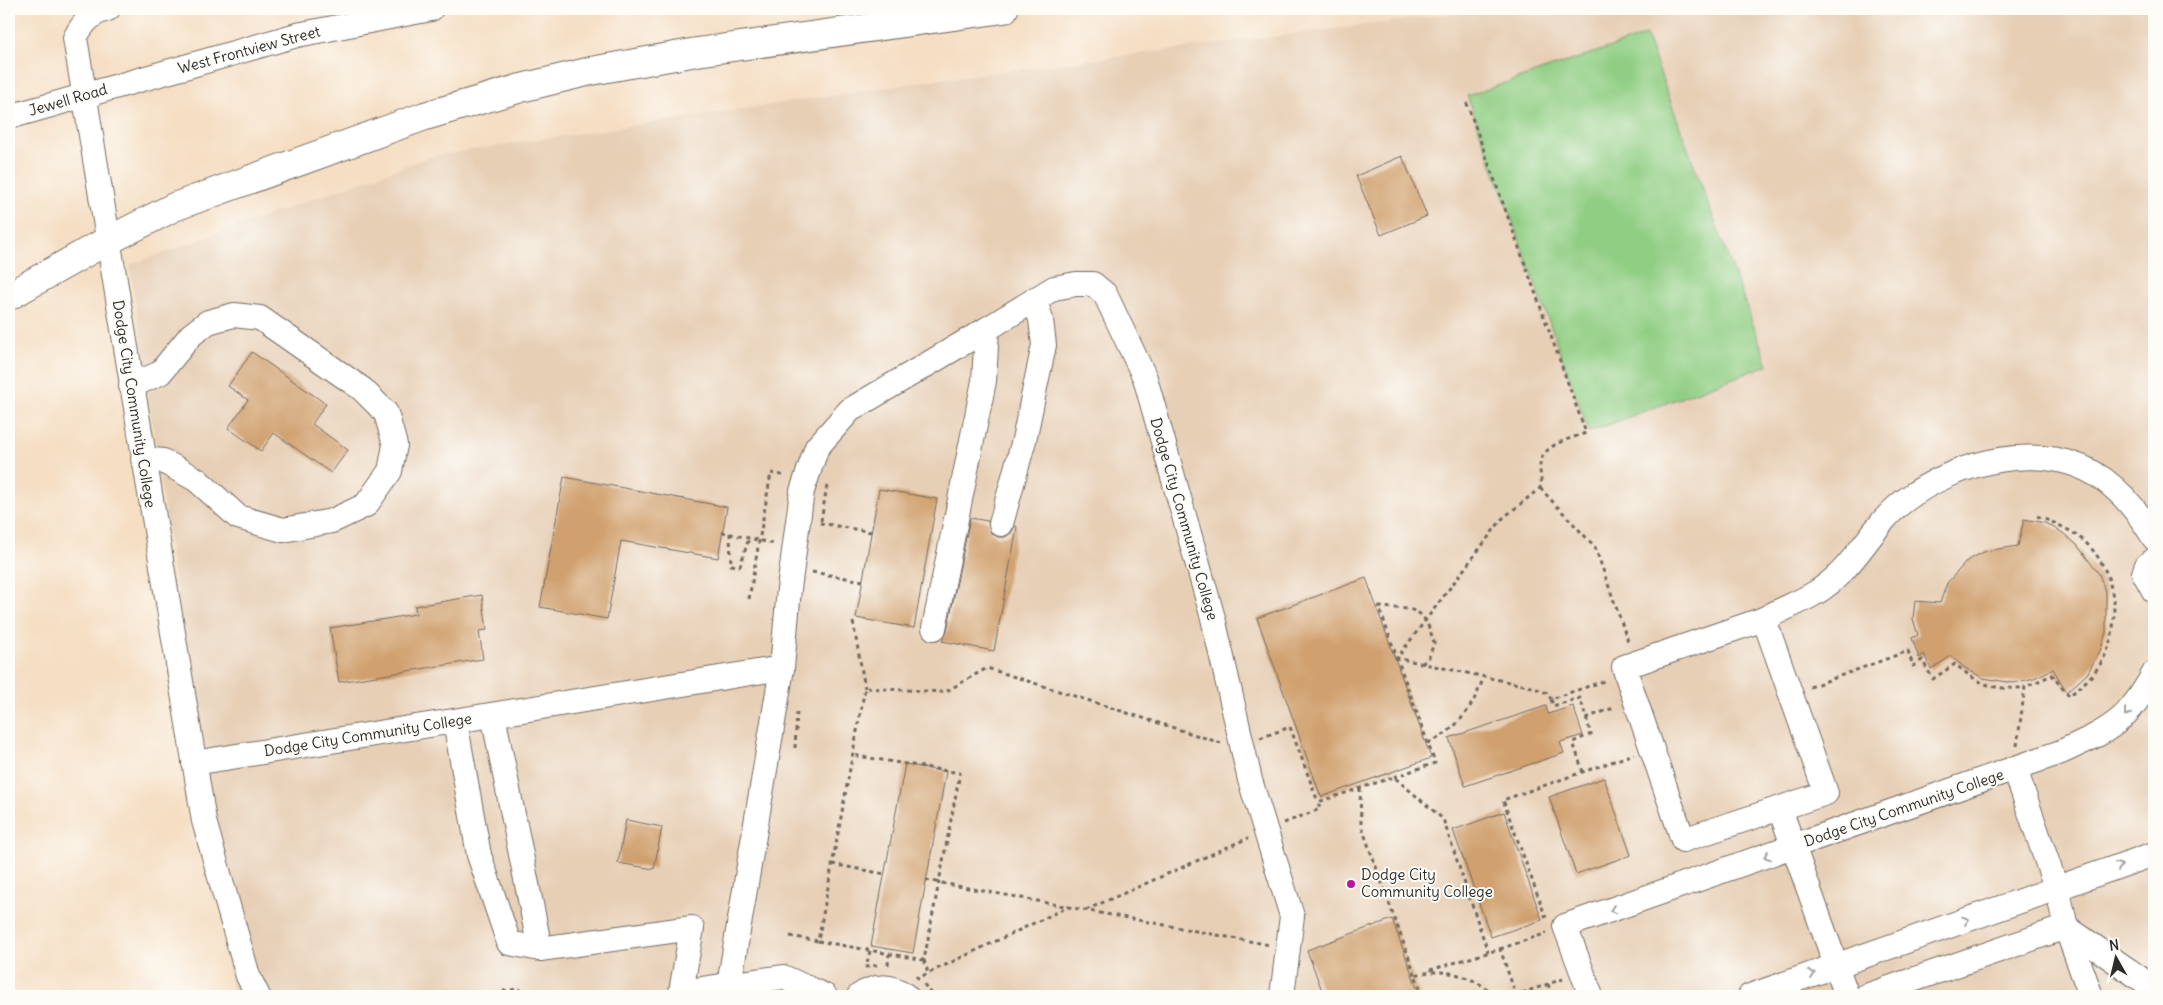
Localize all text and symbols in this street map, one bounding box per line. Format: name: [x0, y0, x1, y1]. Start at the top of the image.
street label: West Frontview Street: [176, 21, 322, 78]
street label: Jewell Road: [26, 79, 110, 120]
street label: Dodge City Community College: [109, 299, 160, 509]
street label: Dodge City Community College: [1146, 415, 1223, 622]
one-way arrow: [2125, 707, 2133, 716]
street label: Dodge City Community College: [263, 709, 473, 760]
street label: Dodge City Community College: [1801, 764, 2006, 851]
one-way arrow: [1763, 850, 1771, 860]
one-way arrow: [2114, 862, 2123, 872]
place label: Dodge City Community College: [1361, 865, 1493, 901]
marker: Dodge City Community College: [1345, 878, 1357, 890]
one-way arrow: [1609, 904, 1618, 914]
one-way arrow: [1961, 916, 1969, 926]
north arrow: [2090, 932, 2140, 982]
text: N: [2108, 936, 2120, 955]
one-way arrow: [1808, 970, 1816, 980]

